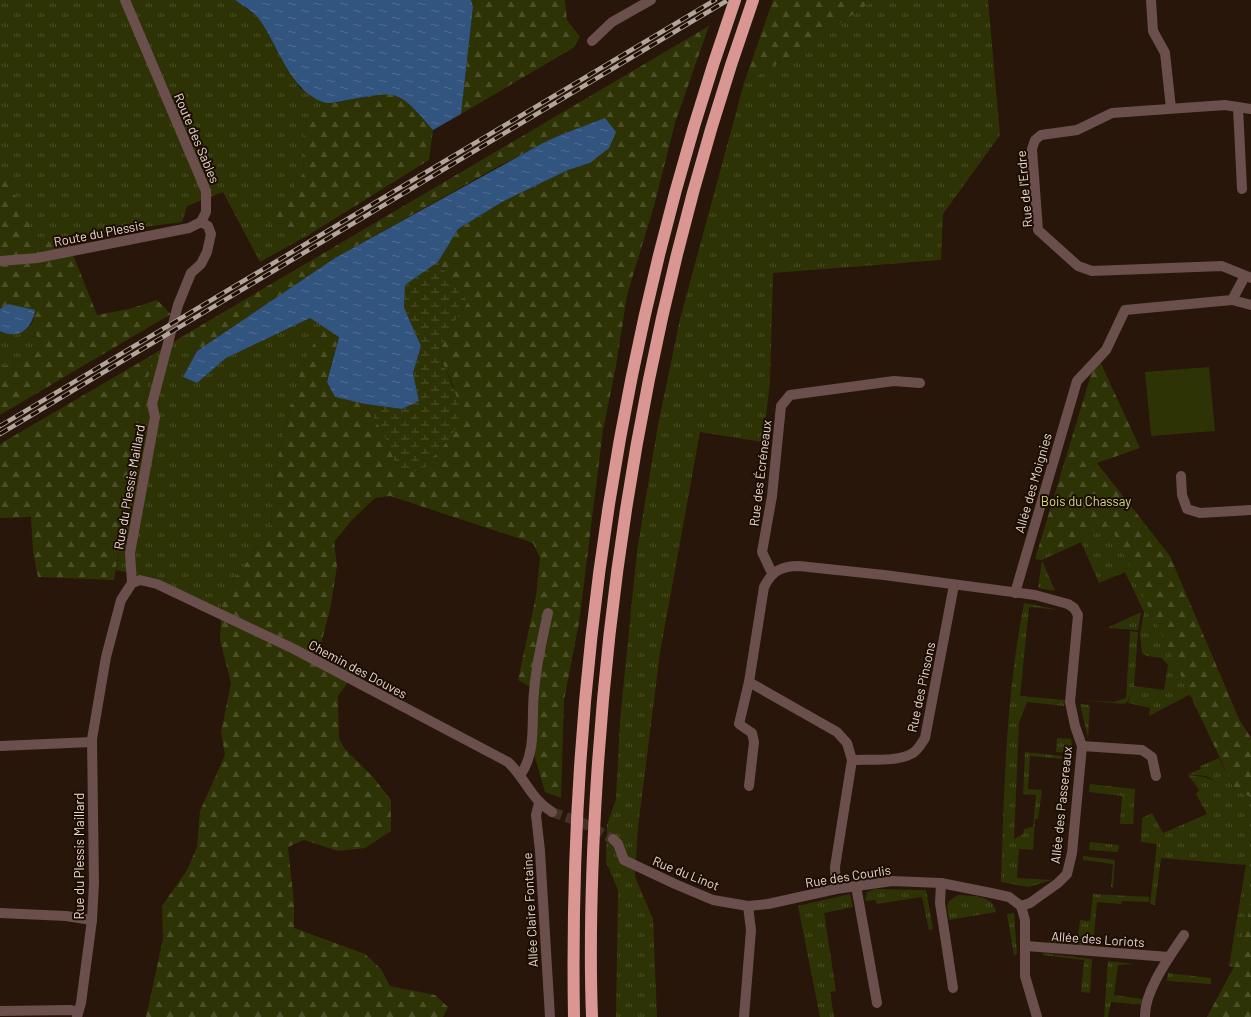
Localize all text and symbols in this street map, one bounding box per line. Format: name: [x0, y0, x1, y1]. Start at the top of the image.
street label: Route des Sables: [171, 91, 223, 185]
street label: Rue de l'Erdre: [1013, 150, 1035, 228]
street label: Route du Plessis: [52, 216, 146, 250]
street label: Rue des Écréneaux: [746, 419, 774, 527]
street label: Rue du Plessis Maillard: [110, 423, 148, 551]
street label: Allée des Moignies: [1011, 431, 1055, 535]
park label: Bois du Chassay: [1041, 493, 1131, 509]
street label: Chemin des Douves: [306, 636, 410, 702]
street label: Rue des Pinsons: [904, 640, 938, 734]
street label: Allée des Passereaux: [1047, 745, 1075, 865]
street label: Rue du Plessis Maillard: [71, 793, 87, 919]
street label: Allée Claire Fontaine: [519, 852, 541, 968]
street label: Rue du Linot: [650, 852, 722, 894]
street label: Rue des Courlis: [804, 861, 892, 891]
street label: Allée des Loriots: [1051, 928, 1145, 950]

